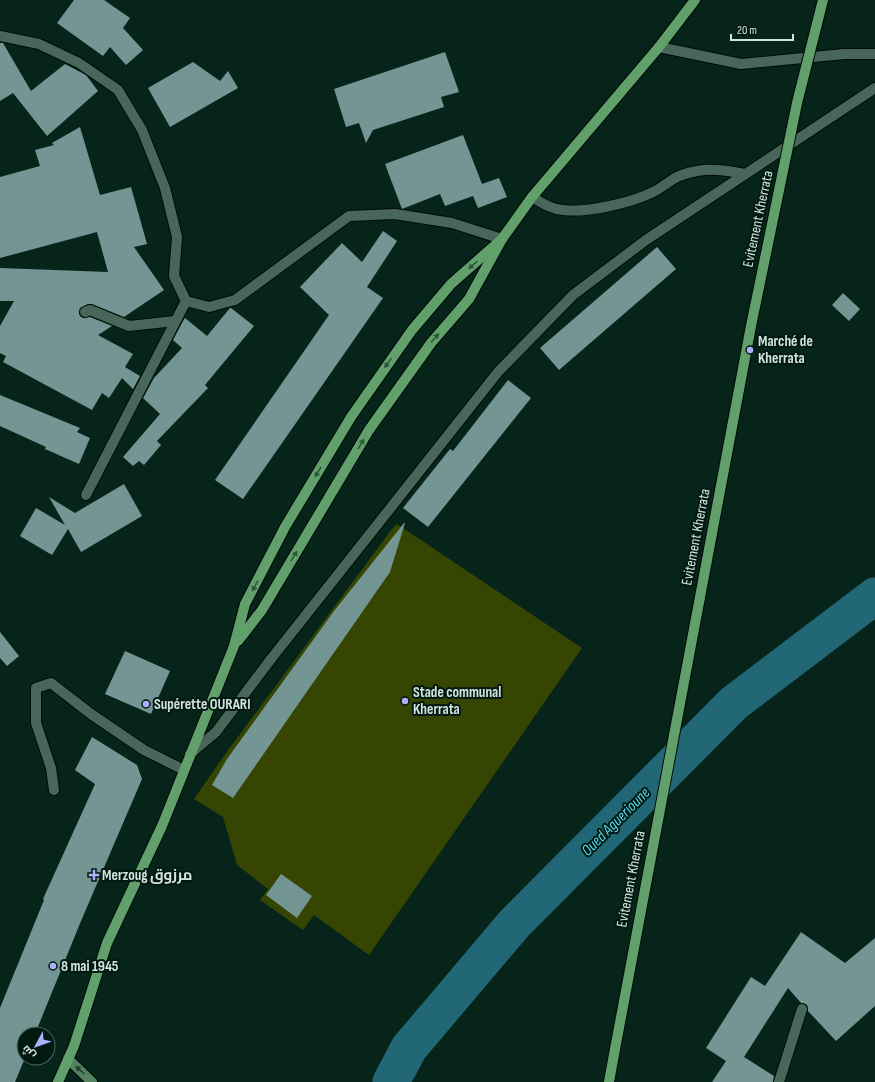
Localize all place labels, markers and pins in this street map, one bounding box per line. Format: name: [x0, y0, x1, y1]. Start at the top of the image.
place label: Marché de Kherrata: [758, 332, 813, 368]
marker: Marché de Kherrata: [745, 345, 755, 355]
place label: Stade communal Kherrata: [413, 683, 501, 719]
place label: Supérette OURARI: [154, 695, 251, 714]
marker: Stade communal Kherrata: [400, 696, 410, 706]
marker: Supérette OURARI: [141, 699, 151, 709]
place label: Merzoug مرزوق: [102, 866, 193, 885]
marker: Merzoug مرزوق: [89, 870, 99, 880]
place label: 8 mai 1945: [61, 957, 119, 976]
marker: 8 mai 1945: [48, 961, 58, 971]

